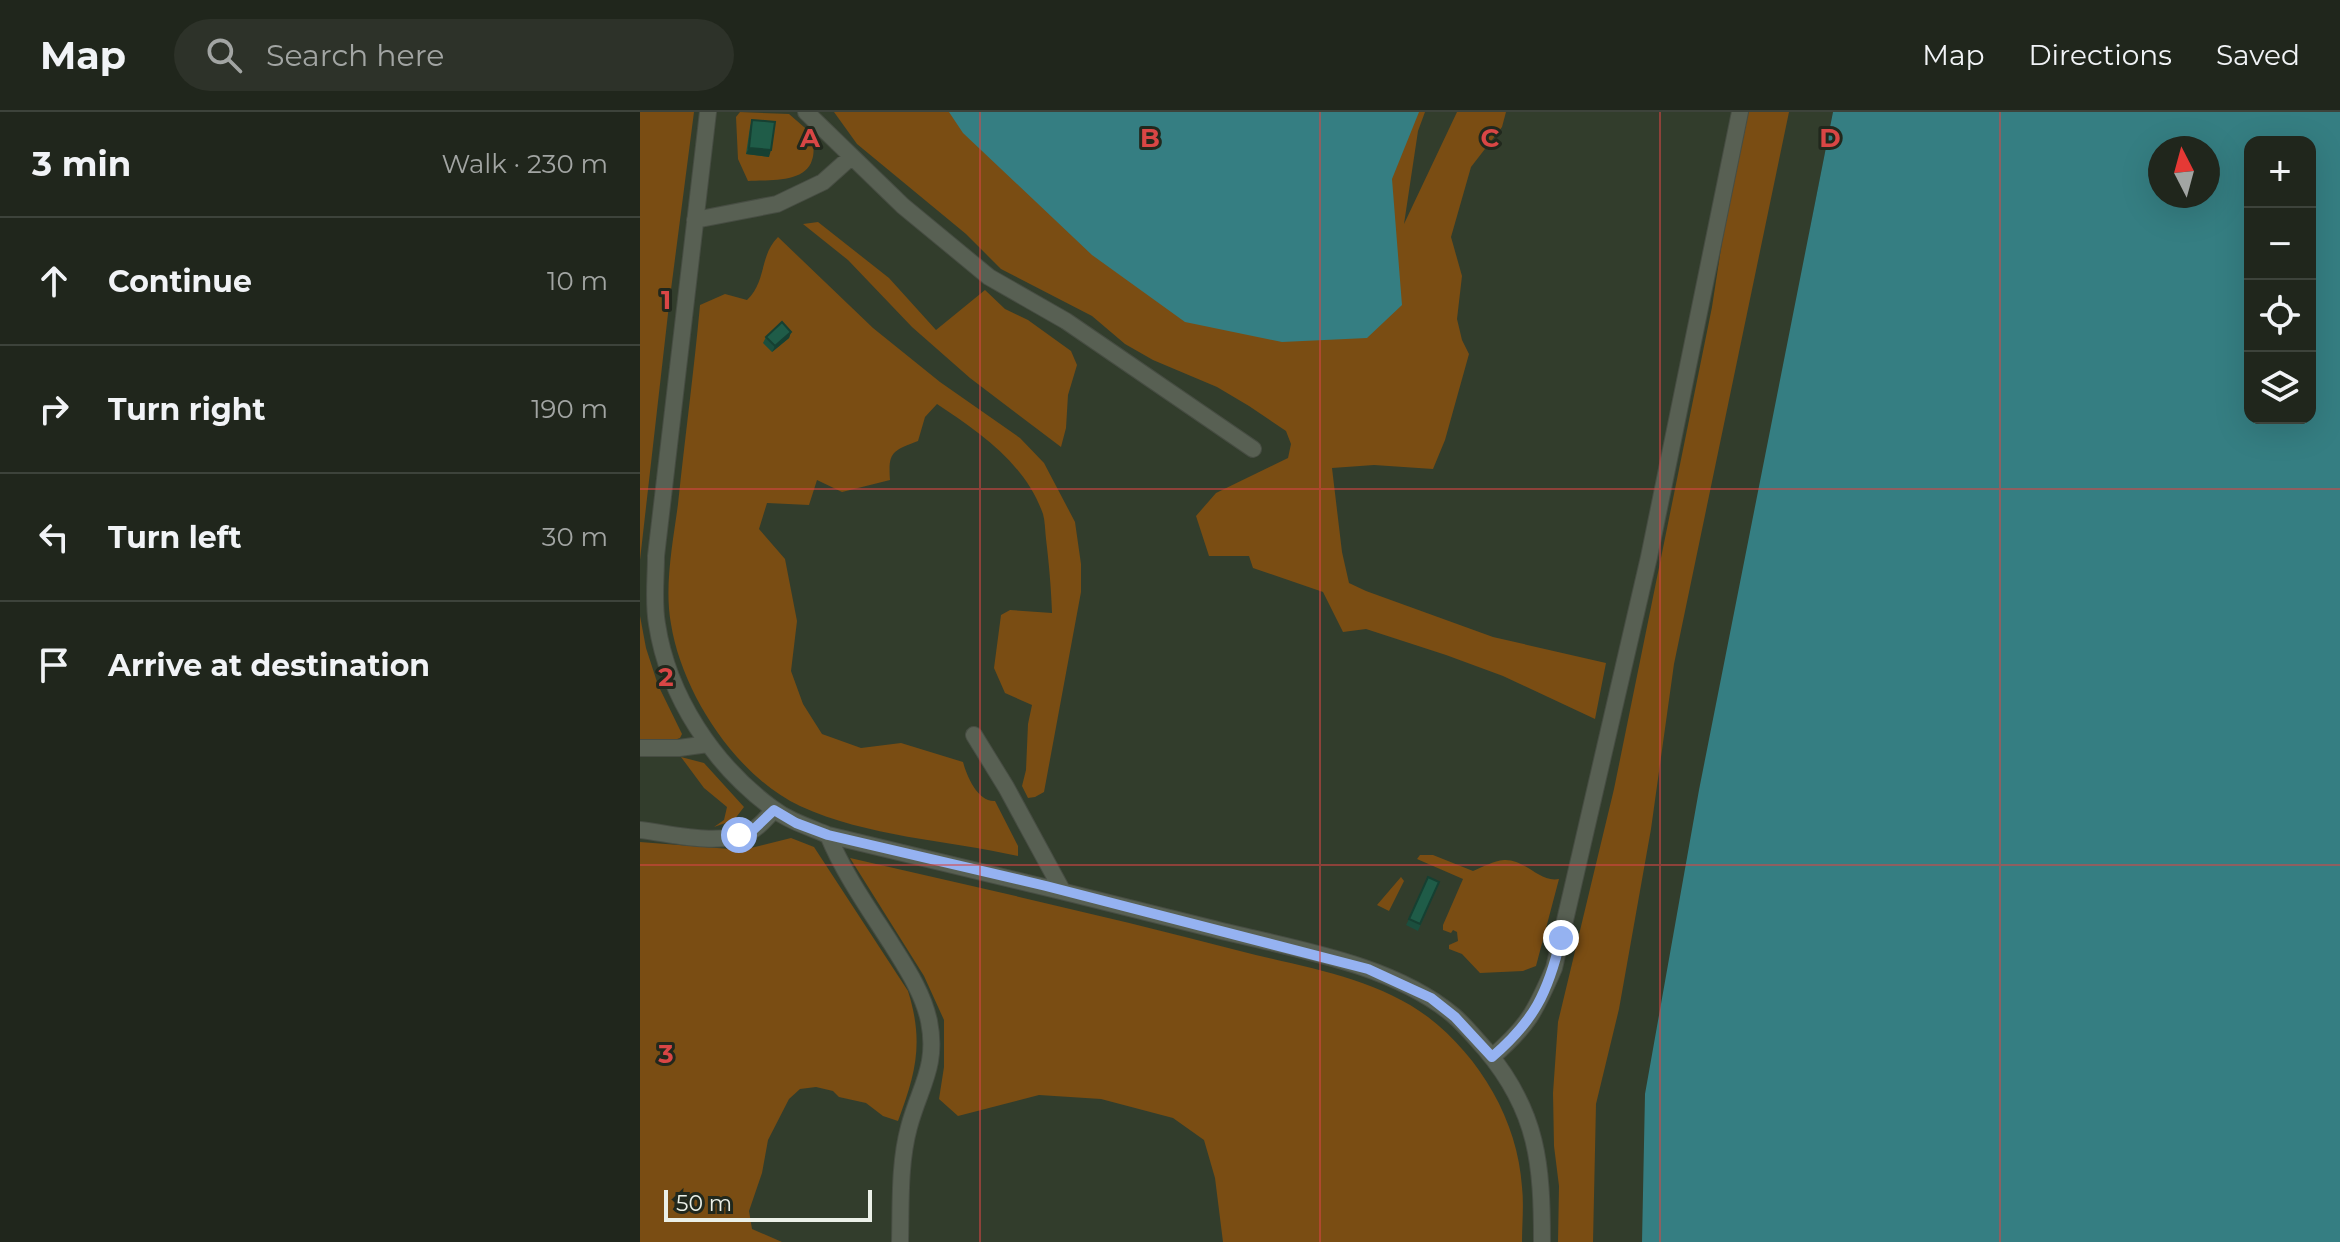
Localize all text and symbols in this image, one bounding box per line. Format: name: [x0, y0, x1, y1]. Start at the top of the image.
search box: [174, 19, 734, 91]
text: Map: [40, 32, 126, 79]
icon: search: [202, 33, 246, 77]
text: Search here: [266, 37, 444, 74]
text: Map: [1922, 38, 1984, 72]
text: Directions: [2028, 38, 2172, 72]
text: Saved: [2216, 38, 2300, 72]
text: A: [799, 122, 821, 154]
text: B: [1140, 122, 1160, 154]
text: C: [1481, 122, 1500, 154]
text: D: [1819, 122, 1841, 154]
north arrow: [2148, 136, 2220, 208]
map controls: [2244, 136, 2316, 424]
button: +: [2244, 136, 2316, 208]
text: 3 min: [32, 143, 131, 185]
text: Walk · 230 m: [441, 148, 608, 180]
button: −: [2244, 208, 2316, 280]
icon: ahead: [32, 259, 76, 303]
text: Continue: [108, 263, 252, 300]
text: 10 m: [547, 265, 608, 297]
button: locate: [2244, 280, 2316, 352]
text: 1: [661, 284, 671, 316]
button: layers: [2244, 352, 2316, 424]
icon: right: [32, 387, 76, 431]
text: Turn right: [108, 391, 265, 428]
text: 190 m: [531, 393, 608, 425]
icon: left: [32, 515, 76, 559]
text: Turn left: [108, 519, 241, 556]
text: 30 m: [542, 521, 608, 553]
icon: arrive: [32, 643, 76, 687]
text: Arrive at destination: [108, 647, 430, 684]
text: 2: [658, 661, 674, 693]
route start: [721, 817, 757, 853]
route end: [1543, 920, 1579, 956]
text: 3: [657, 1038, 674, 1070]
scale bar: [664, 1186, 872, 1222]
text: 50 m: [676, 1190, 732, 1217]

